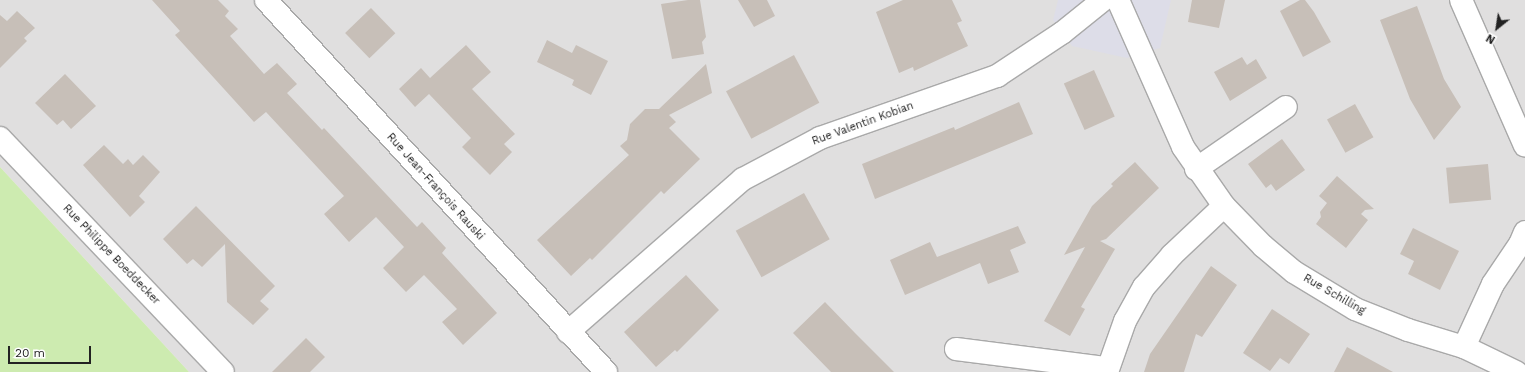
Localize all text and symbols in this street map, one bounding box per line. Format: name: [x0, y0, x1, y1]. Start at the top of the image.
north arrow: [1477, 8, 1517, 48]
text: N: [1484, 31, 1498, 46]
street label: Rue Valentin Kobian: [810, 99, 916, 149]
street label: Rue Jean-François Rauski: [383, 131, 487, 243]
street label: Rue Philippe Boeddecker: [60, 202, 162, 308]
street label: Rue Schilling: [1301, 272, 1367, 318]
scale bar: [10, 338, 93, 364]
text: 20 m: [15, 346, 45, 360]

